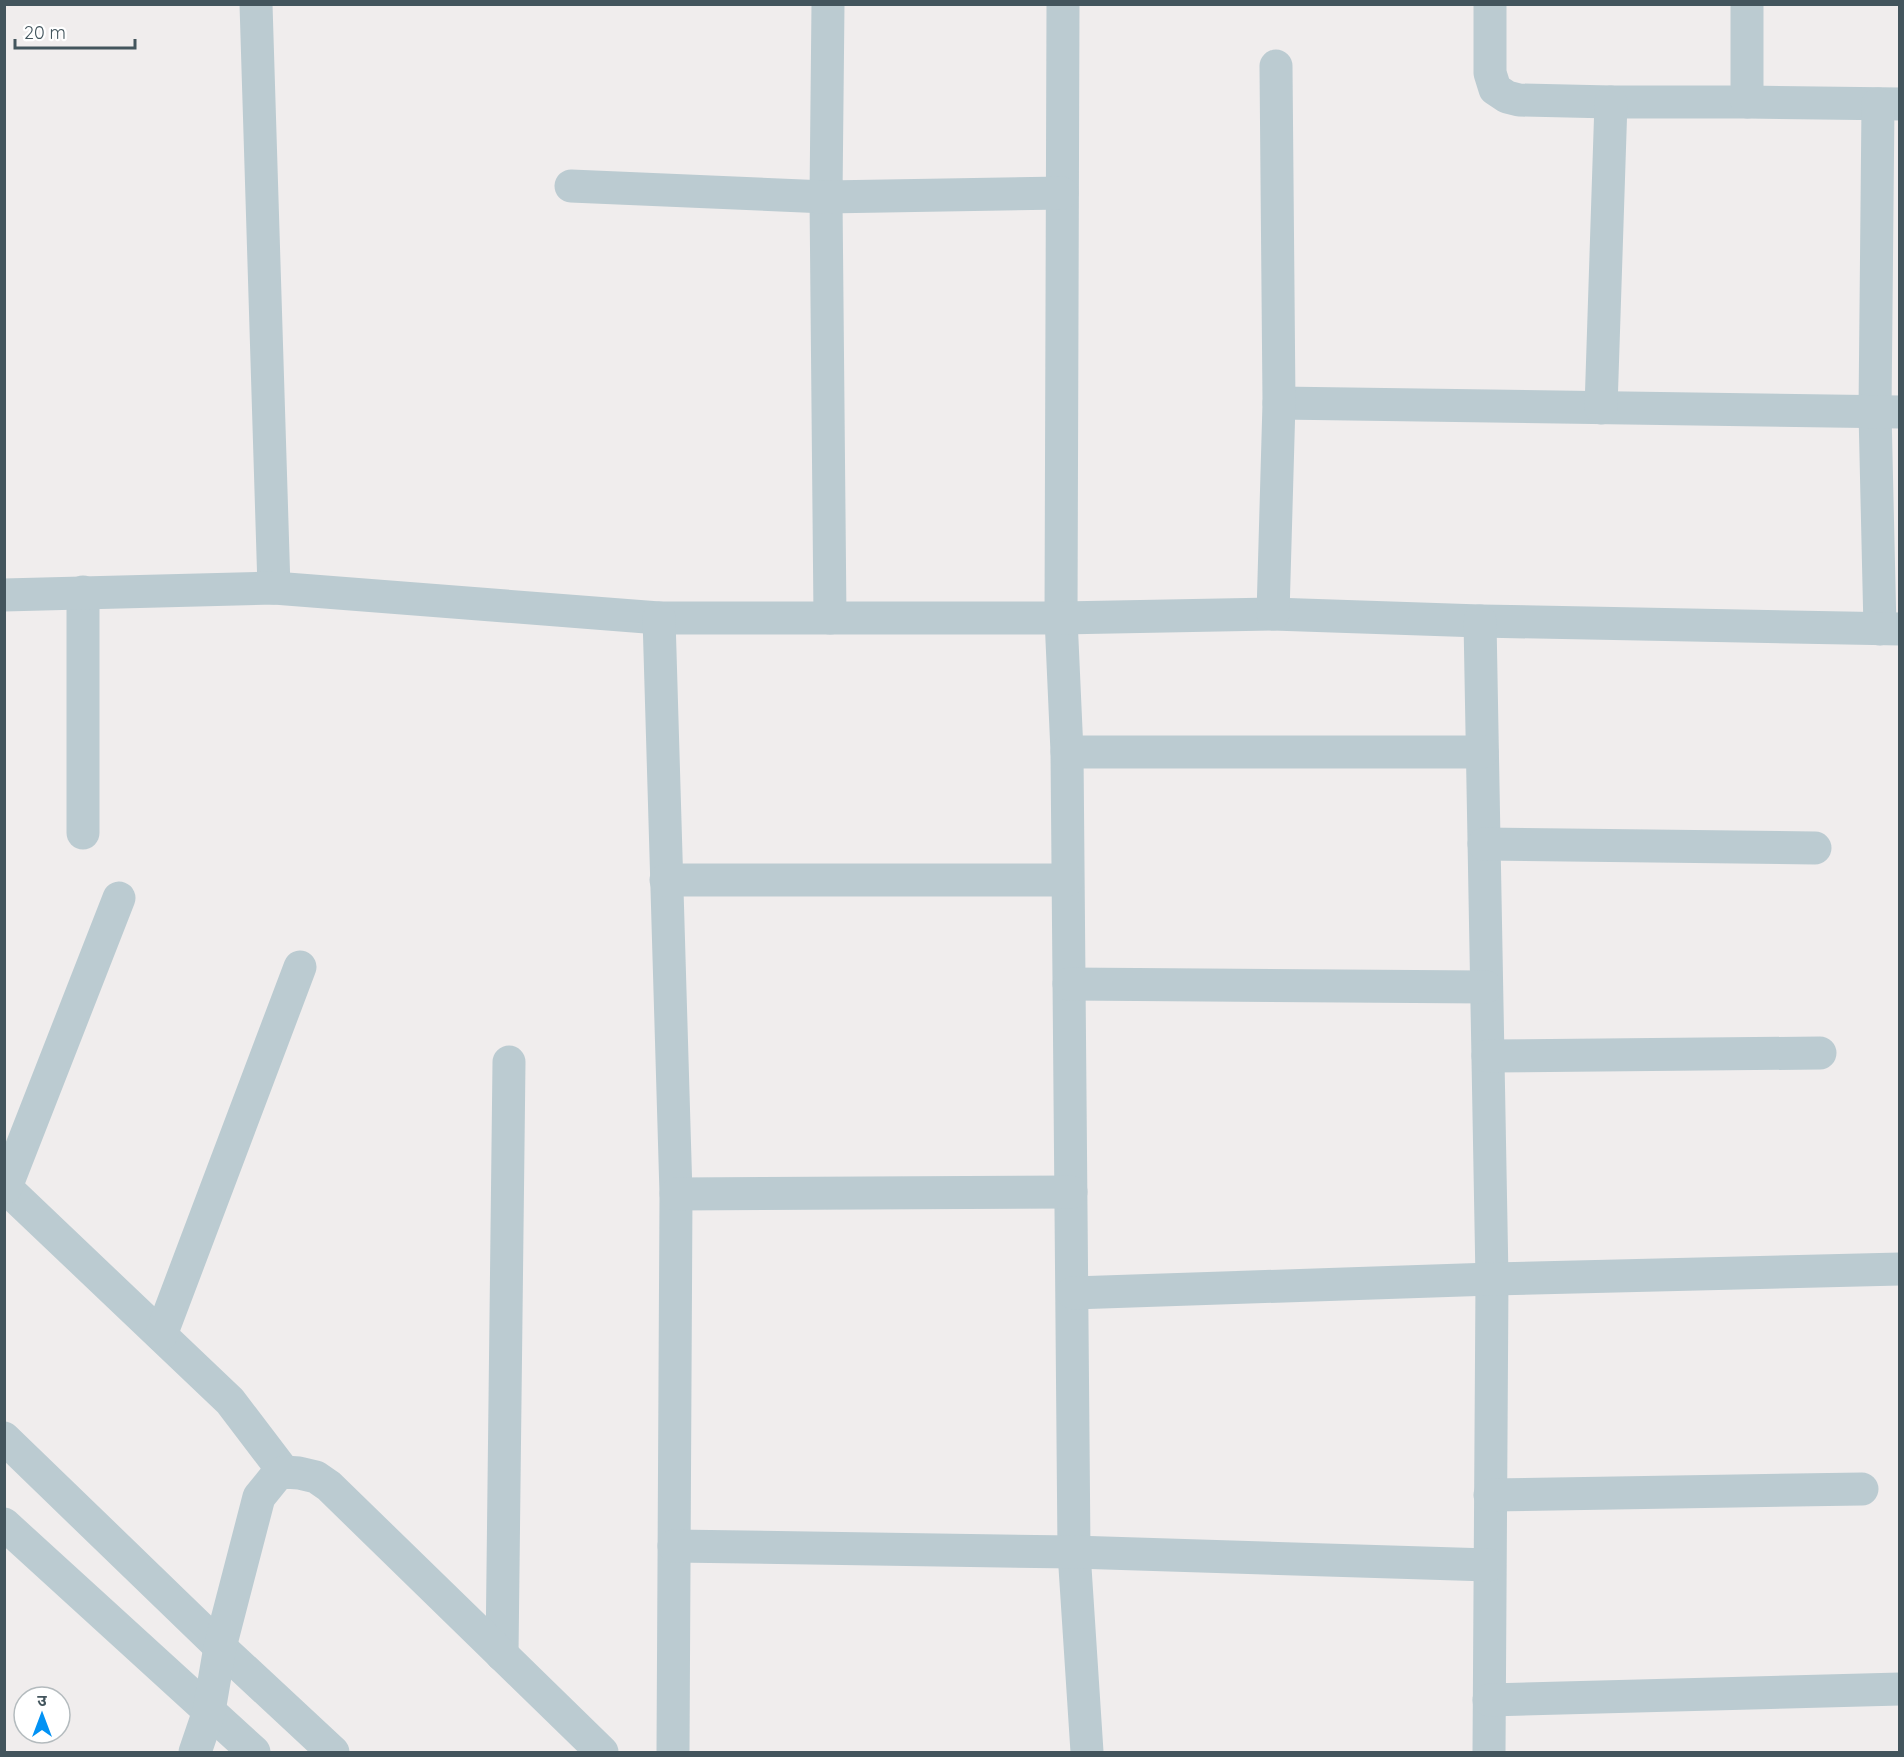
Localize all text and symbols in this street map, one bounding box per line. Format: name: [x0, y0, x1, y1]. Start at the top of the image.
scale bar: [15, 12, 135, 50]
text: 20 m: [24, 21, 66, 44]
north arrow: [12, 1685, 72, 1745]
text: उ: [37, 1690, 47, 1710]

